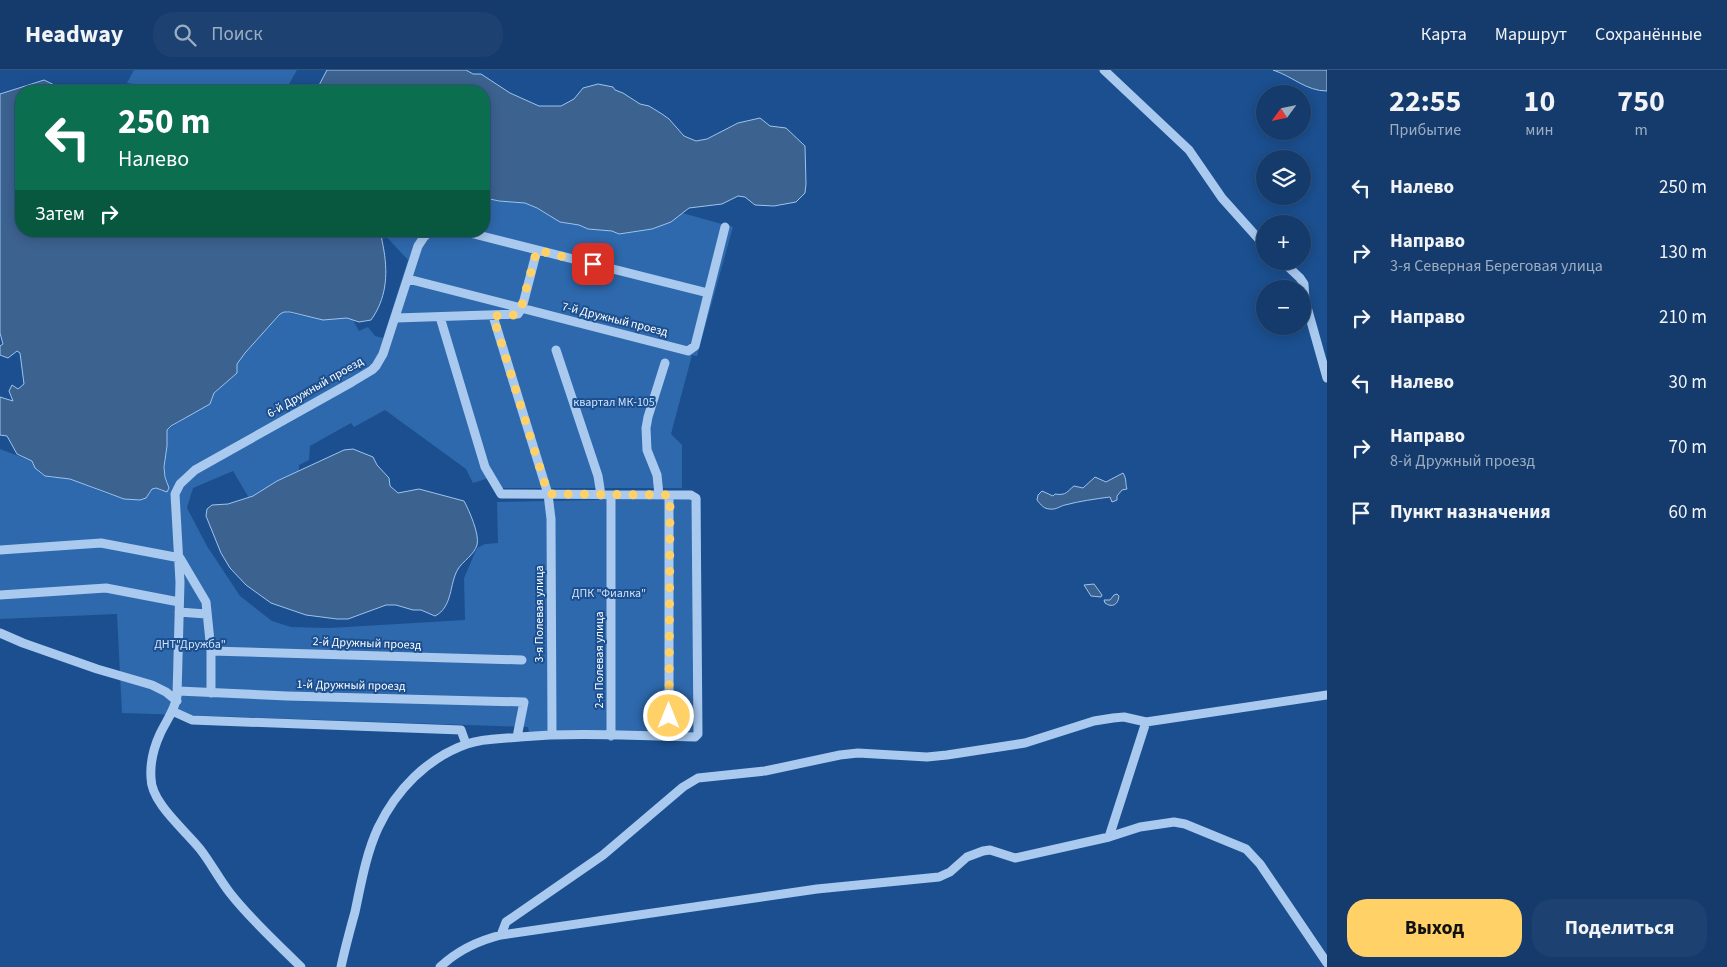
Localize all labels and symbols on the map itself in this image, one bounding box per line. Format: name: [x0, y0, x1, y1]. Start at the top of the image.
north arrow: [1256, 85, 1311, 140]
pin: [572, 243, 614, 285]
street label: 7-й Дружный проезд: [560, 298, 670, 341]
street label: 6-й Дружный проезд: [264, 353, 367, 422]
park label: квартал МК-105: [573, 394, 655, 411]
street label: 3-я Полевая улица: [531, 566, 548, 662]
park label: ДПК "Фиалка": [572, 585, 646, 602]
street label: 2-я Полевая улица: [591, 612, 608, 708]
street label: 2-й Дружный проезд: [312, 633, 422, 654]
park label: ДНТ"Дружба": [154, 636, 226, 653]
street label: 1-й Дружный проезд: [296, 676, 406, 695]
position arrow: [642, 689, 694, 741]

